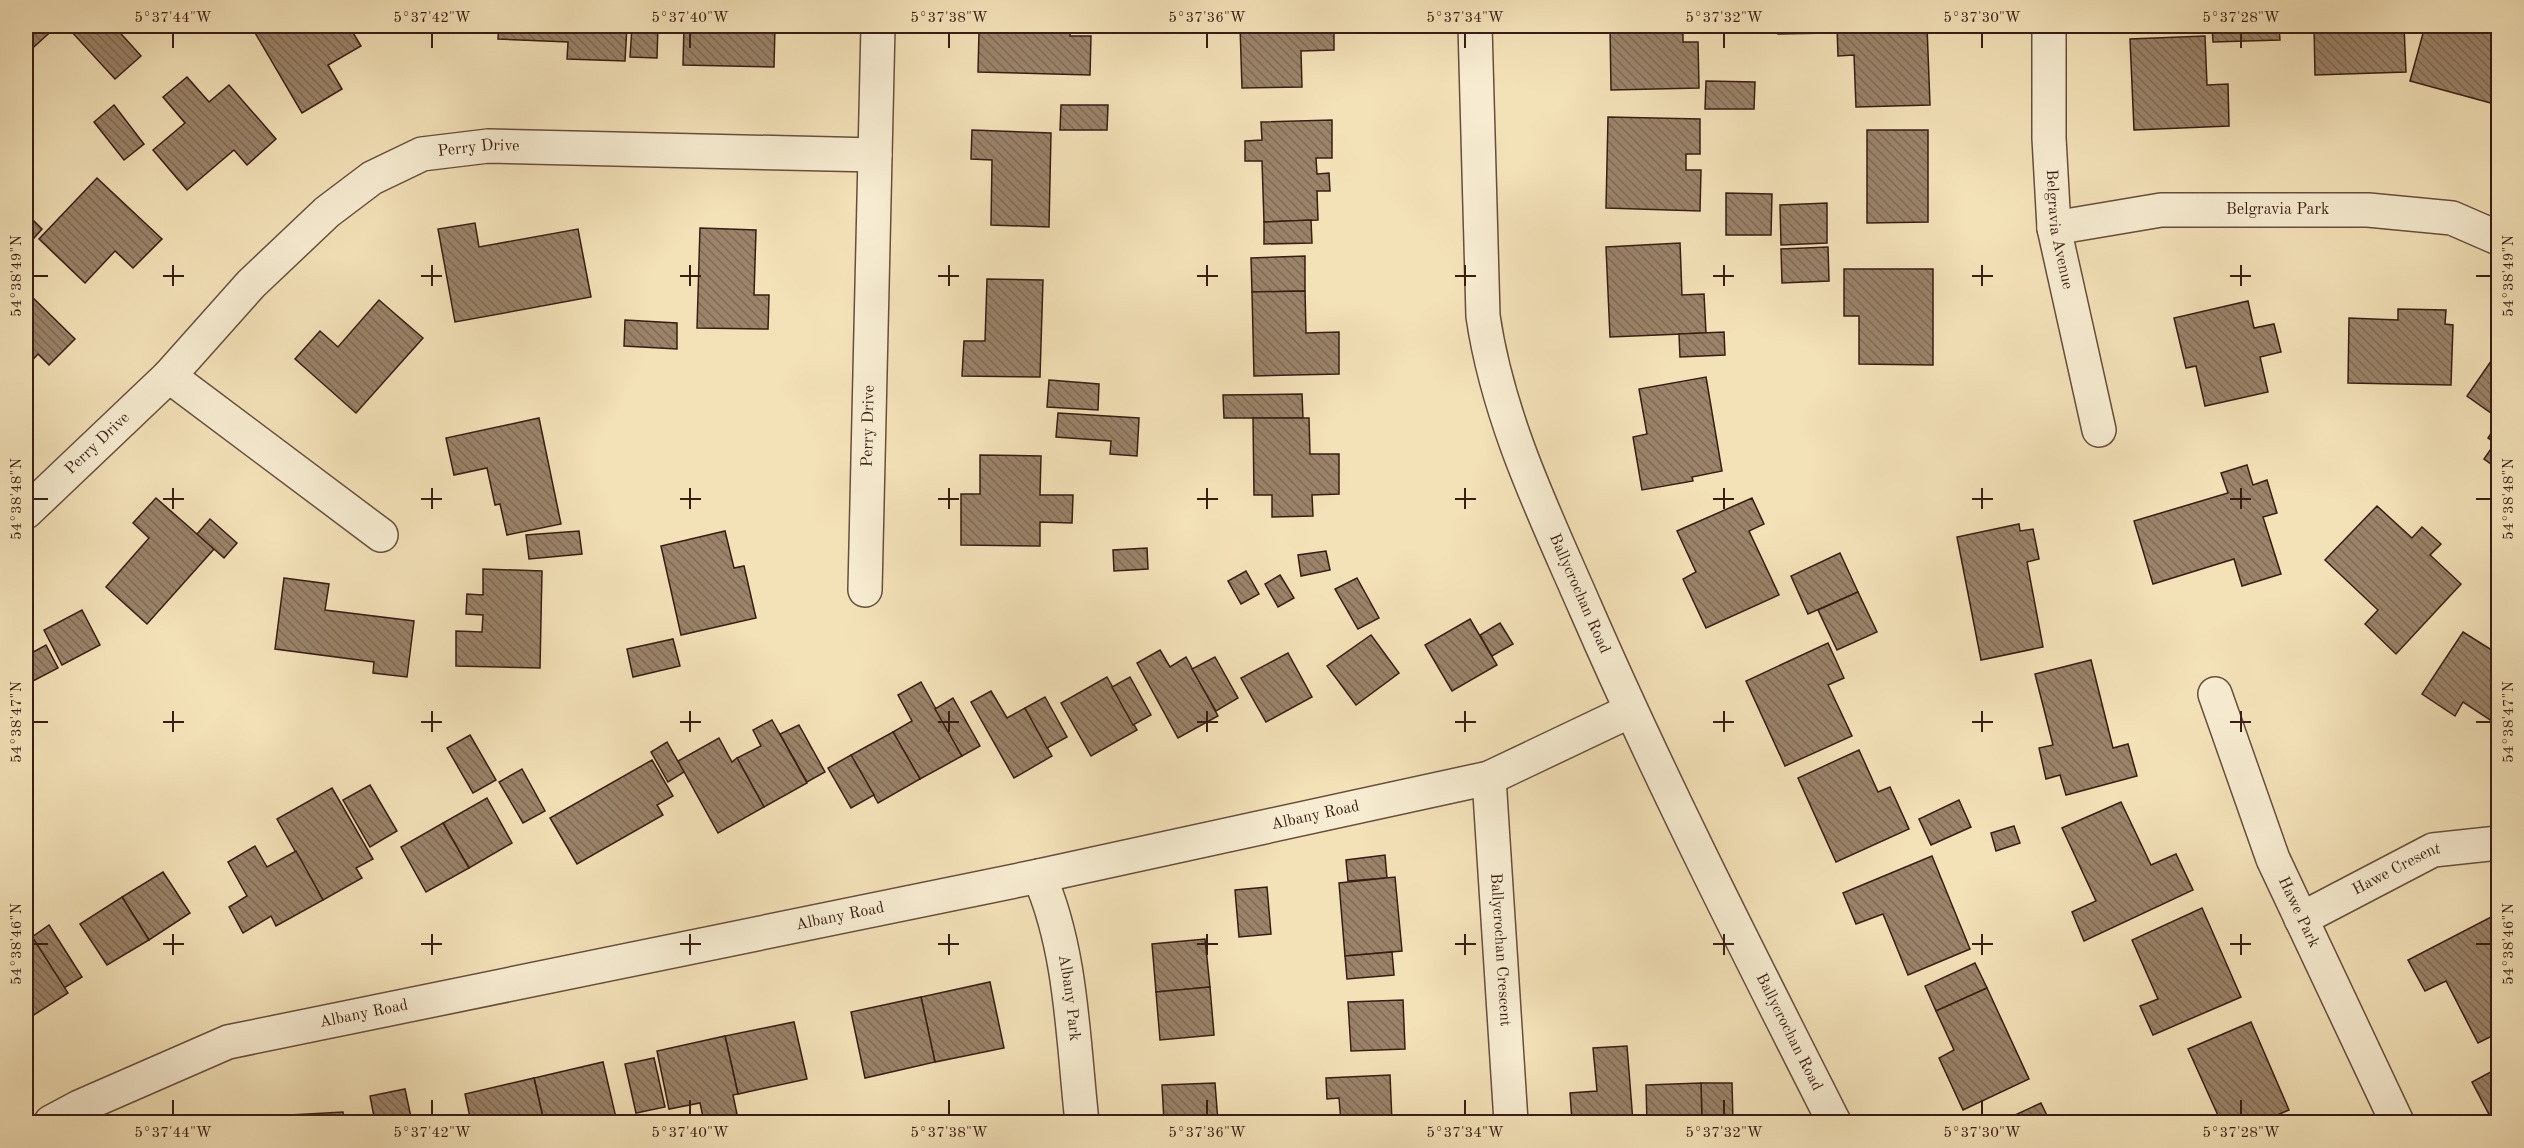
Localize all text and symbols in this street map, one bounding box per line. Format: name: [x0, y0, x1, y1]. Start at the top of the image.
text: 5°37'44"W: [134, 11, 212, 26]
text: 5°37'42"W: [393, 11, 471, 26]
text: 5°37'40"W: [651, 11, 729, 26]
text: 5°37'38"W: [910, 11, 988, 26]
text: 5°37'36"W: [1168, 11, 1246, 26]
text: 5°37'34"W: [1426, 11, 1504, 26]
text: 5°37'32"W: [1685, 11, 1763, 26]
text: 5°37'30"W: [1943, 11, 2021, 26]
text: 5°37'28"W: [2202, 11, 2280, 26]
street label: Perry Drive: [437, 137, 520, 160]
street label: Belgravia Avenue: [2043, 169, 2075, 291]
street label: Belgravia Park: [2226, 202, 2329, 218]
text: 54°38'49"N: [10, 235, 25, 317]
text: 54°38'49"N: [2502, 235, 2517, 317]
street label: Perry Drive: [860, 385, 878, 467]
street label: Perry Drive: [63, 410, 133, 478]
text: 54°38'48"N: [10, 458, 25, 540]
text: 54°38'48"N: [2502, 458, 2517, 540]
street label: Ballycrochan Road: [1546, 531, 1613, 656]
text: 54°38'47"N: [10, 681, 25, 763]
text: 54°38'47"N: [2502, 681, 2517, 763]
street label: Albany Road: [1270, 798, 1361, 833]
street label: Hawe Cresent: [2350, 841, 2442, 899]
street label: Ballycrochan Crescent: [1487, 872, 1513, 1027]
street label: Hawe Park: [2275, 874, 2322, 951]
street label: Albany Road: [794, 900, 886, 934]
text: 54°38'46"N: [10, 903, 25, 985]
text: 54°38'46"N: [2502, 903, 2517, 985]
street label: Albany Park: [1055, 953, 1082, 1042]
street label: Ballycrochan Road: [1752, 971, 1825, 1094]
street label: Albany Road: [318, 997, 410, 1031]
text: 5°37'44"W: [134, 1126, 212, 1141]
text: 5°37'42"W: [393, 1126, 471, 1141]
text: 5°37'40"W: [651, 1126, 729, 1141]
text: 5°37'38"W: [910, 1126, 988, 1141]
text: 5°37'36"W: [1168, 1126, 1246, 1141]
text: 5°37'34"W: [1426, 1126, 1504, 1141]
text: 5°37'32"W: [1685, 1126, 1763, 1141]
text: 5°37'30"W: [1943, 1126, 2021, 1141]
text: 5°37'28"W: [2202, 1126, 2280, 1141]

